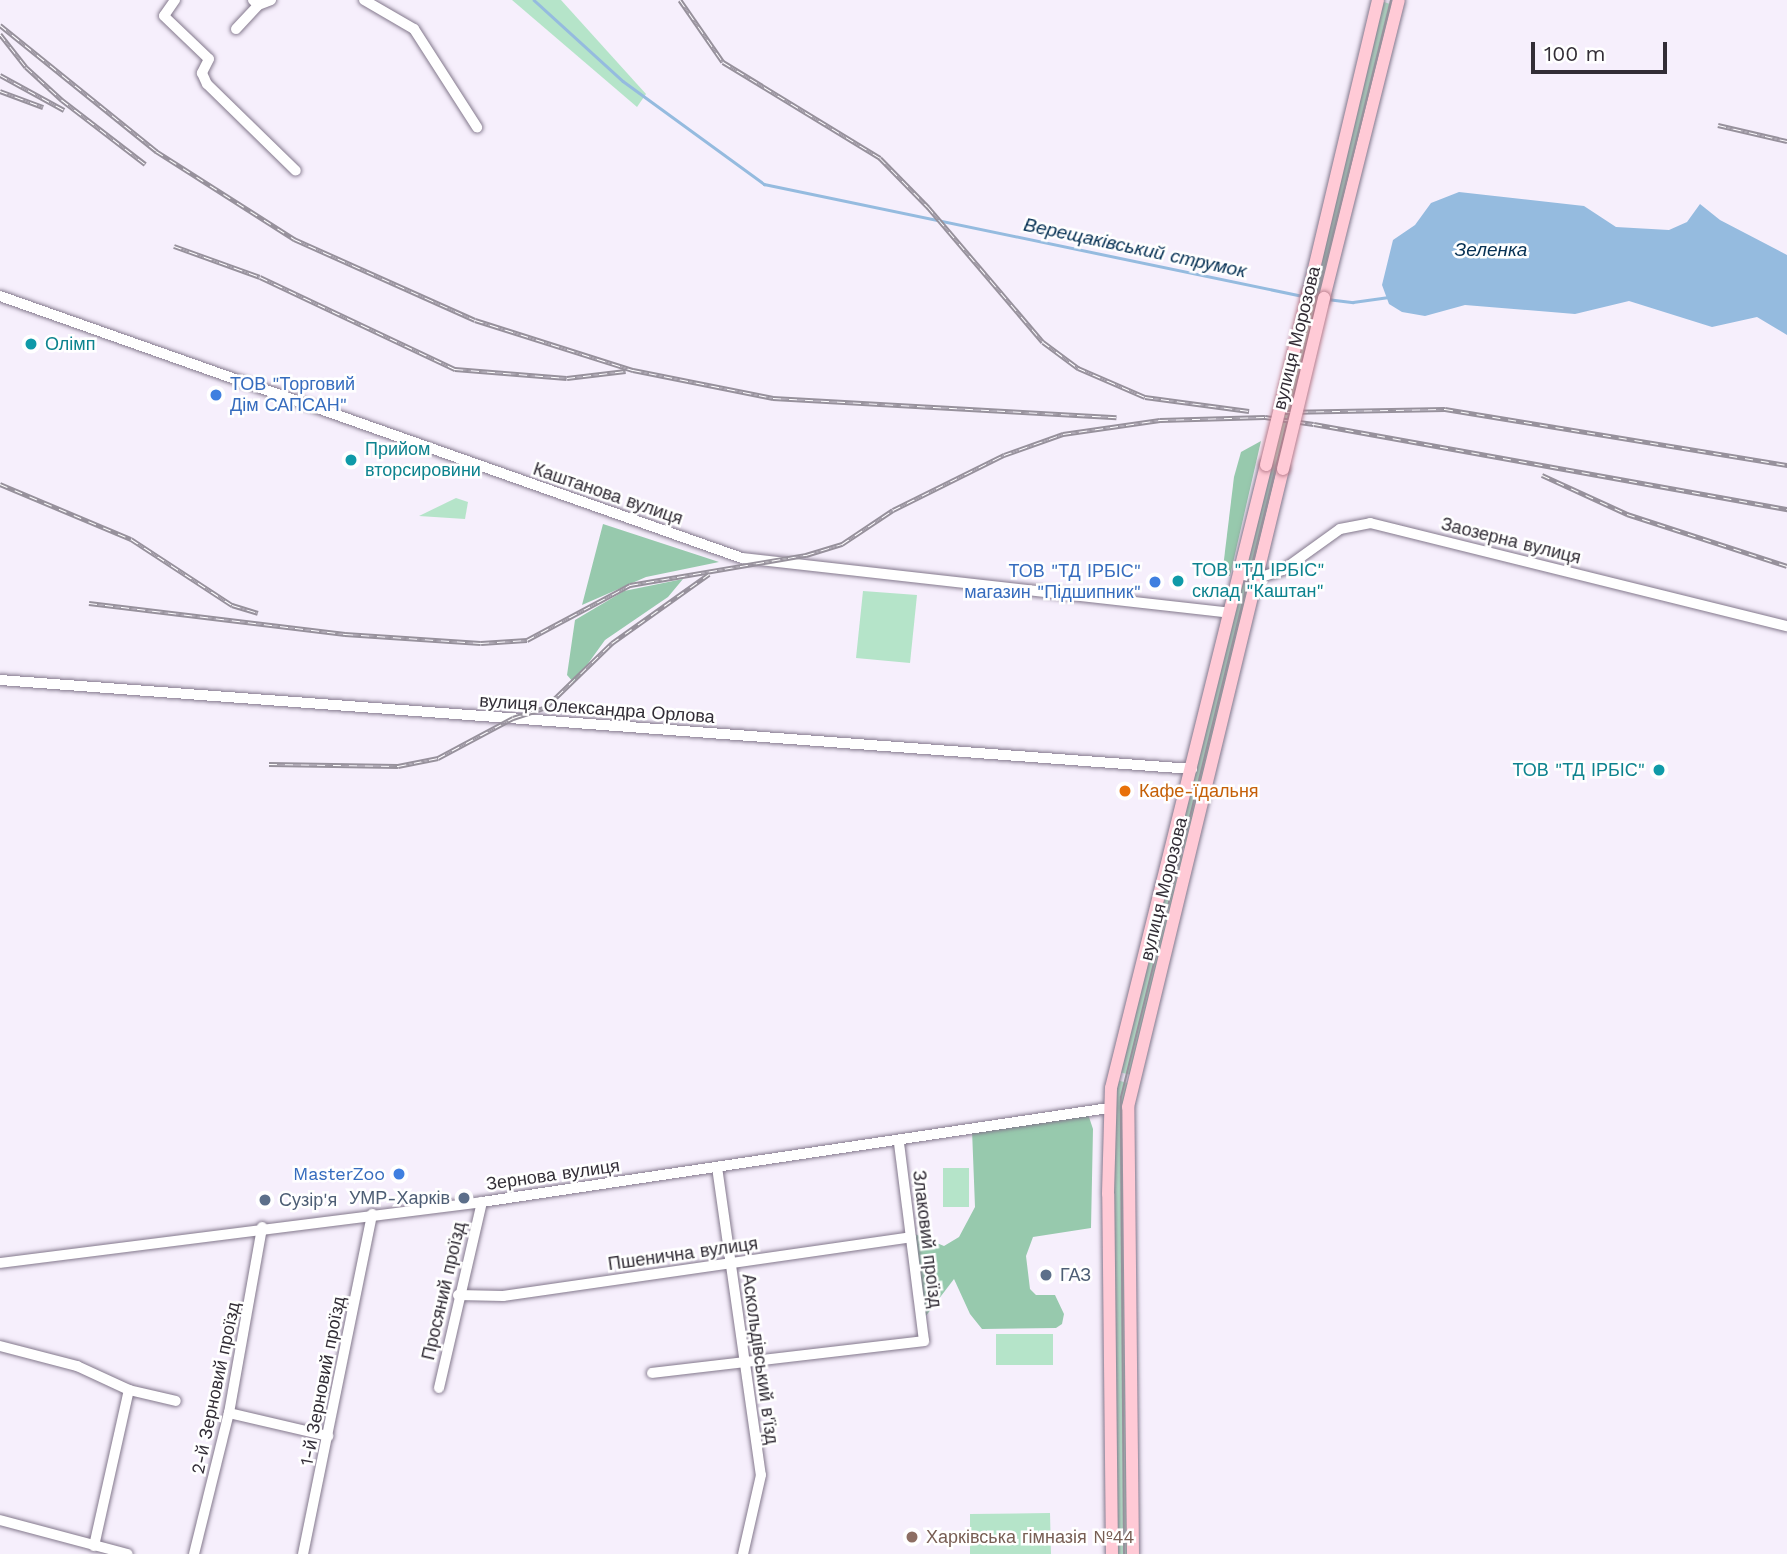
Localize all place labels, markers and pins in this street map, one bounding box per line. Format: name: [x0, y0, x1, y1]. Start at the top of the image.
place label: Олімп: [45, 333, 95, 355]
marker: Олімп: [23, 336, 39, 352]
place label: ТОВ "Торговий Дім САПСАН": [230, 374, 355, 416]
marker: ТОВ "Торговий Дім САПСАН": [208, 387, 224, 403]
place label: Прийом вторсировини: [365, 439, 481, 482]
marker: Прийом вторсировини: [343, 452, 359, 468]
place label: ТОВ "ТД ІРБІС" склад "Каштан": [1192, 560, 1324, 602]
place label: ТОВ "ТД ІРБІС" магазин "Підшипник": [964, 561, 1141, 604]
marker: ТОВ "ТД ІРБІС" склад "Каштан": [1170, 573, 1186, 589]
marker: ТОВ "ТД ІРБІС" магазин "Підшипник": [1147, 574, 1163, 590]
place label: ТОВ "ТД ІРБІС": [1513, 759, 1645, 781]
marker: ТОВ "ТД ІРБІС": [1651, 762, 1667, 778]
place label: Кафе-їдальня: [1139, 780, 1259, 802]
marker: Кафе-їдальня: [1117, 783, 1133, 799]
place label: MasterZoo: [293, 1163, 385, 1185]
marker: MasterZoo: [391, 1166, 407, 1182]
place label: УМР-Харків: [349, 1187, 450, 1209]
place label: Сузір'я: [279, 1189, 337, 1211]
marker: УМР-Харків: [456, 1190, 472, 1206]
marker: Сузір'я: [257, 1192, 273, 1208]
place label: ГАЗ: [1060, 1264, 1091, 1286]
marker: ГАЗ: [1038, 1267, 1054, 1283]
place label: Харківська гімназія №44: [926, 1526, 1135, 1548]
marker: Харківська гімназія №44: [904, 1529, 920, 1545]

